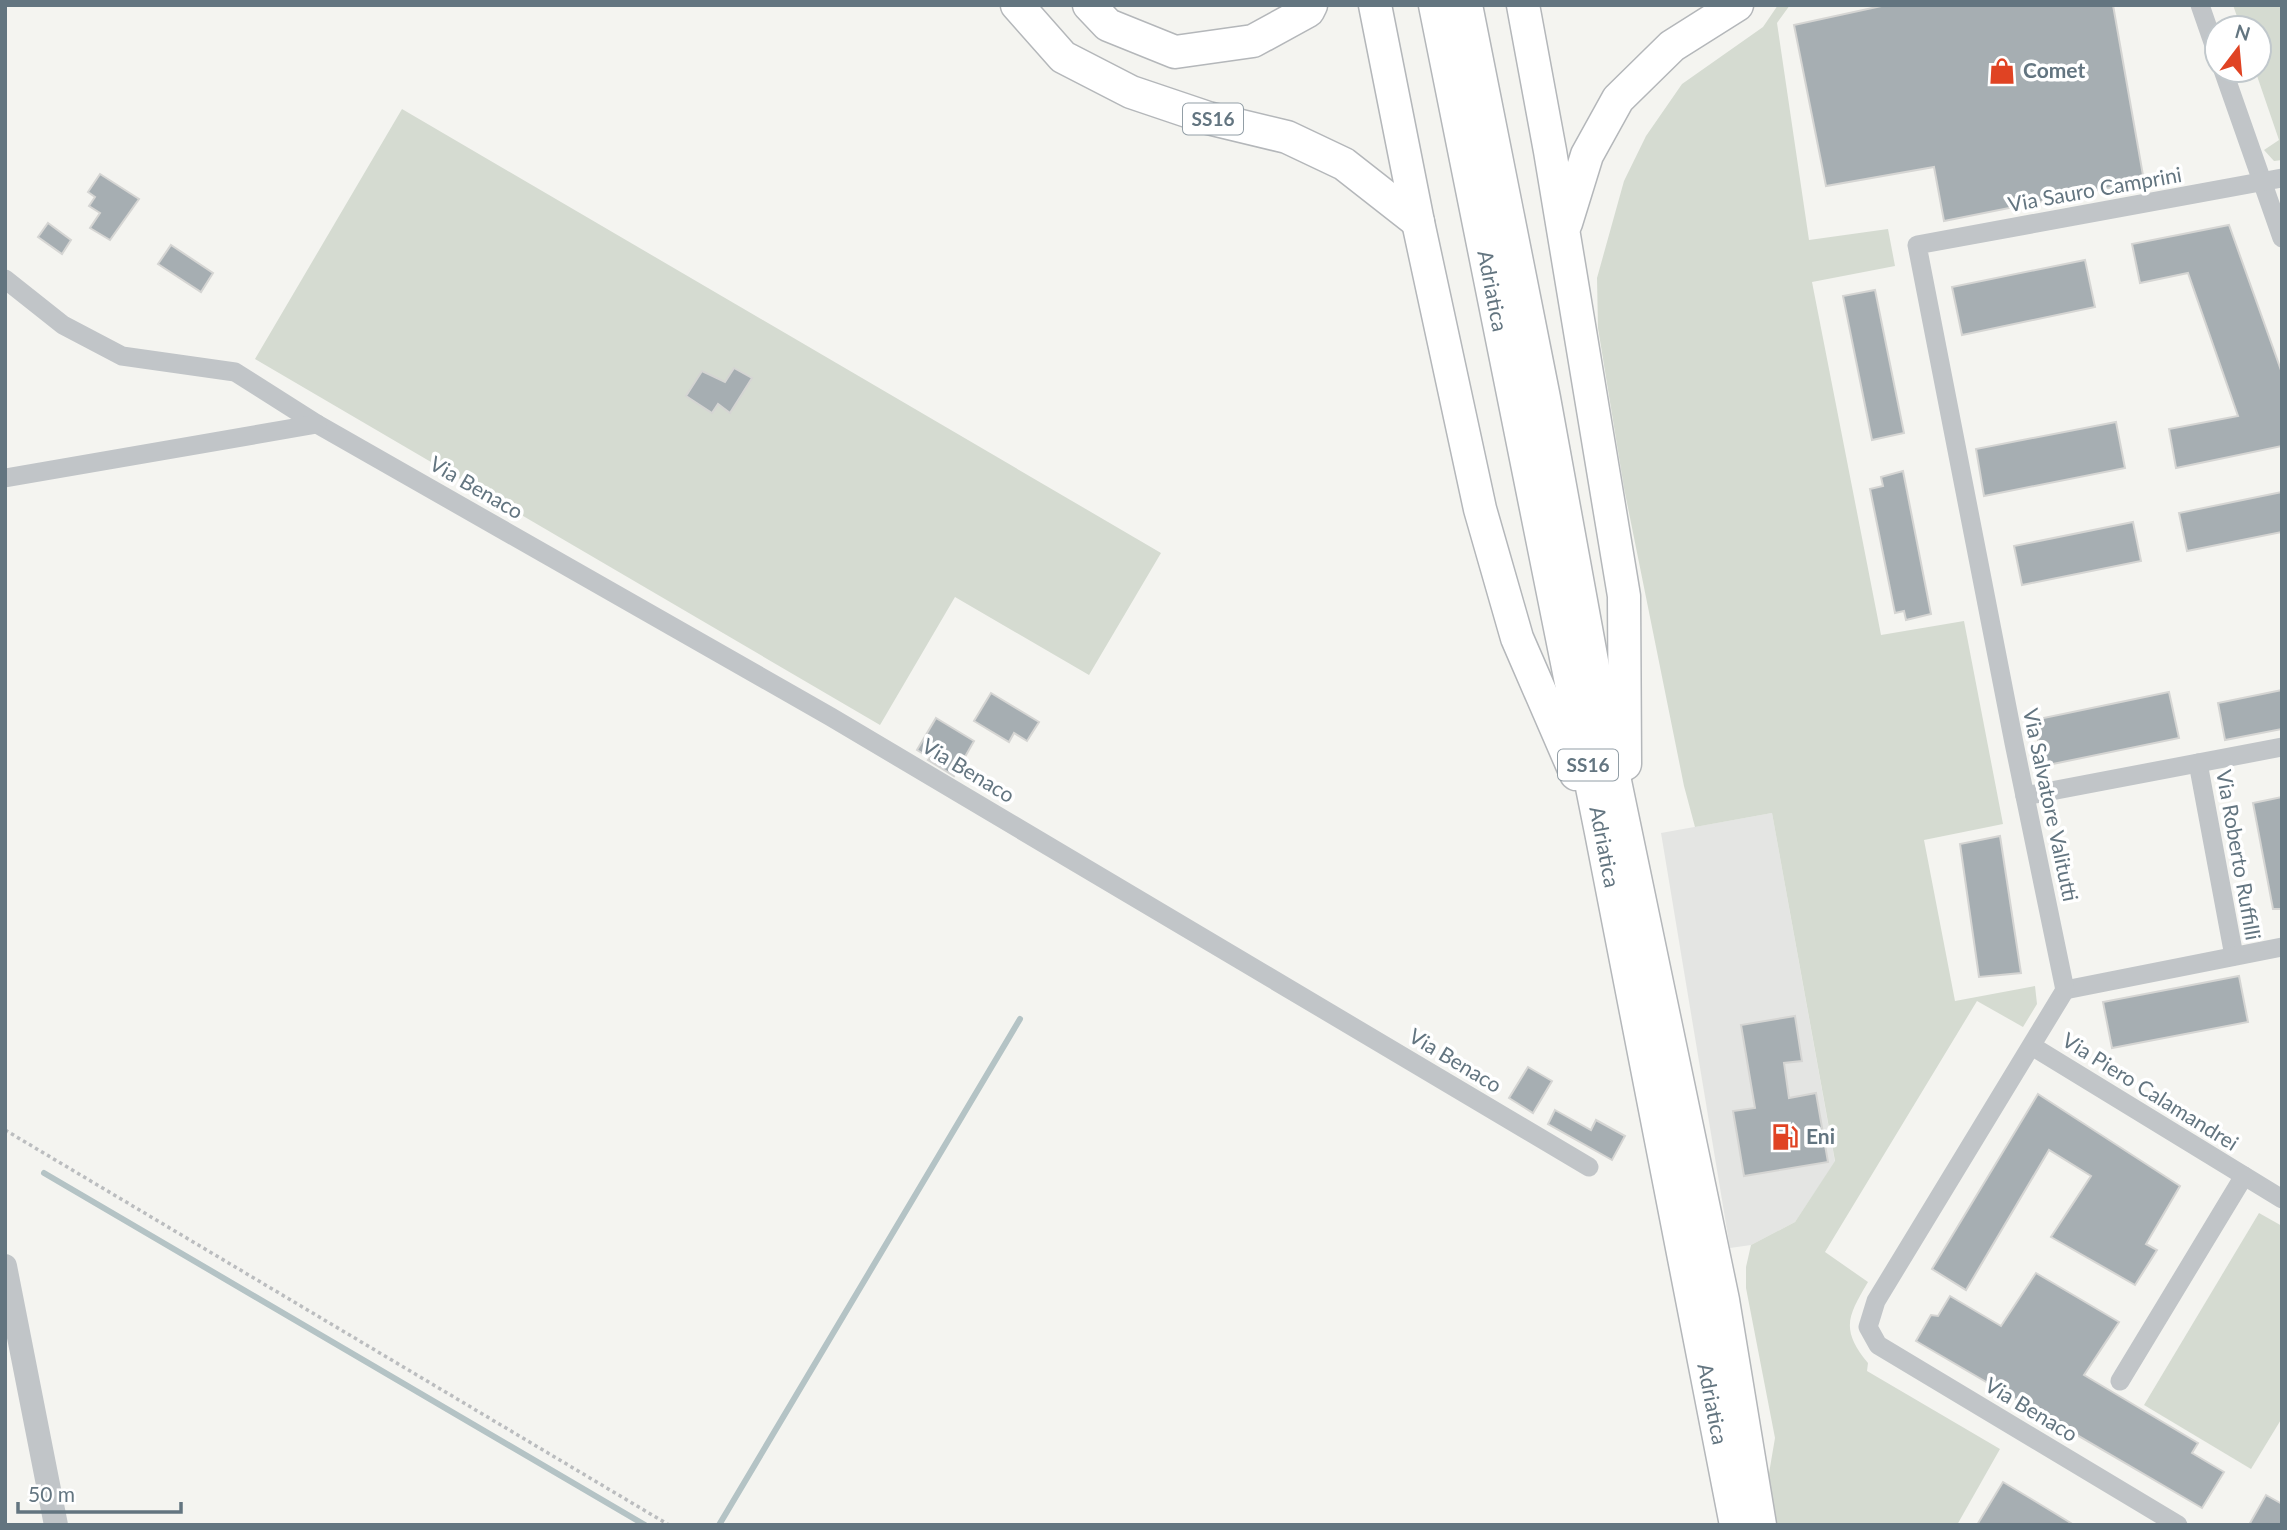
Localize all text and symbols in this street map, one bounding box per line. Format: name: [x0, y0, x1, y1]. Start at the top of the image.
north arrow: [2203, 14, 2273, 84]
text: N: [2233, 19, 2253, 45]
shop icon: Comet: [1987, 56, 2017, 86]
place label: Comet: [2023, 57, 2085, 82]
road number: SS16: [1183, 104, 1243, 134]
street label: Via Sauro Camprini: [2006, 161, 2184, 216]
street label: Adriatica: [1473, 248, 1514, 333]
street label: Via Benaco: [426, 450, 528, 523]
street label: Via Salvatore Valitutti: [2019, 706, 2084, 904]
street label: Via Benaco: [918, 732, 1020, 807]
road number: SS16: [1558, 750, 1618, 780]
street label: Via Roberto Ruffilli: [2212, 768, 2267, 942]
street label: Adriatica: [1585, 804, 1626, 889]
street label: Via Benaco: [1405, 1022, 1507, 1097]
street label: Via Piero Calamandrei: [2058, 1026, 2243, 1155]
fuel station icon: Eni: [1770, 1122, 1800, 1152]
place label: Eni: [1806, 1123, 1835, 1148]
street label: Adriatica: [1693, 1361, 1734, 1446]
street label: Via Benaco: [1981, 1371, 2083, 1446]
scale bar: [18, 1470, 180, 1514]
text: 50 m: [28, 1481, 75, 1506]

